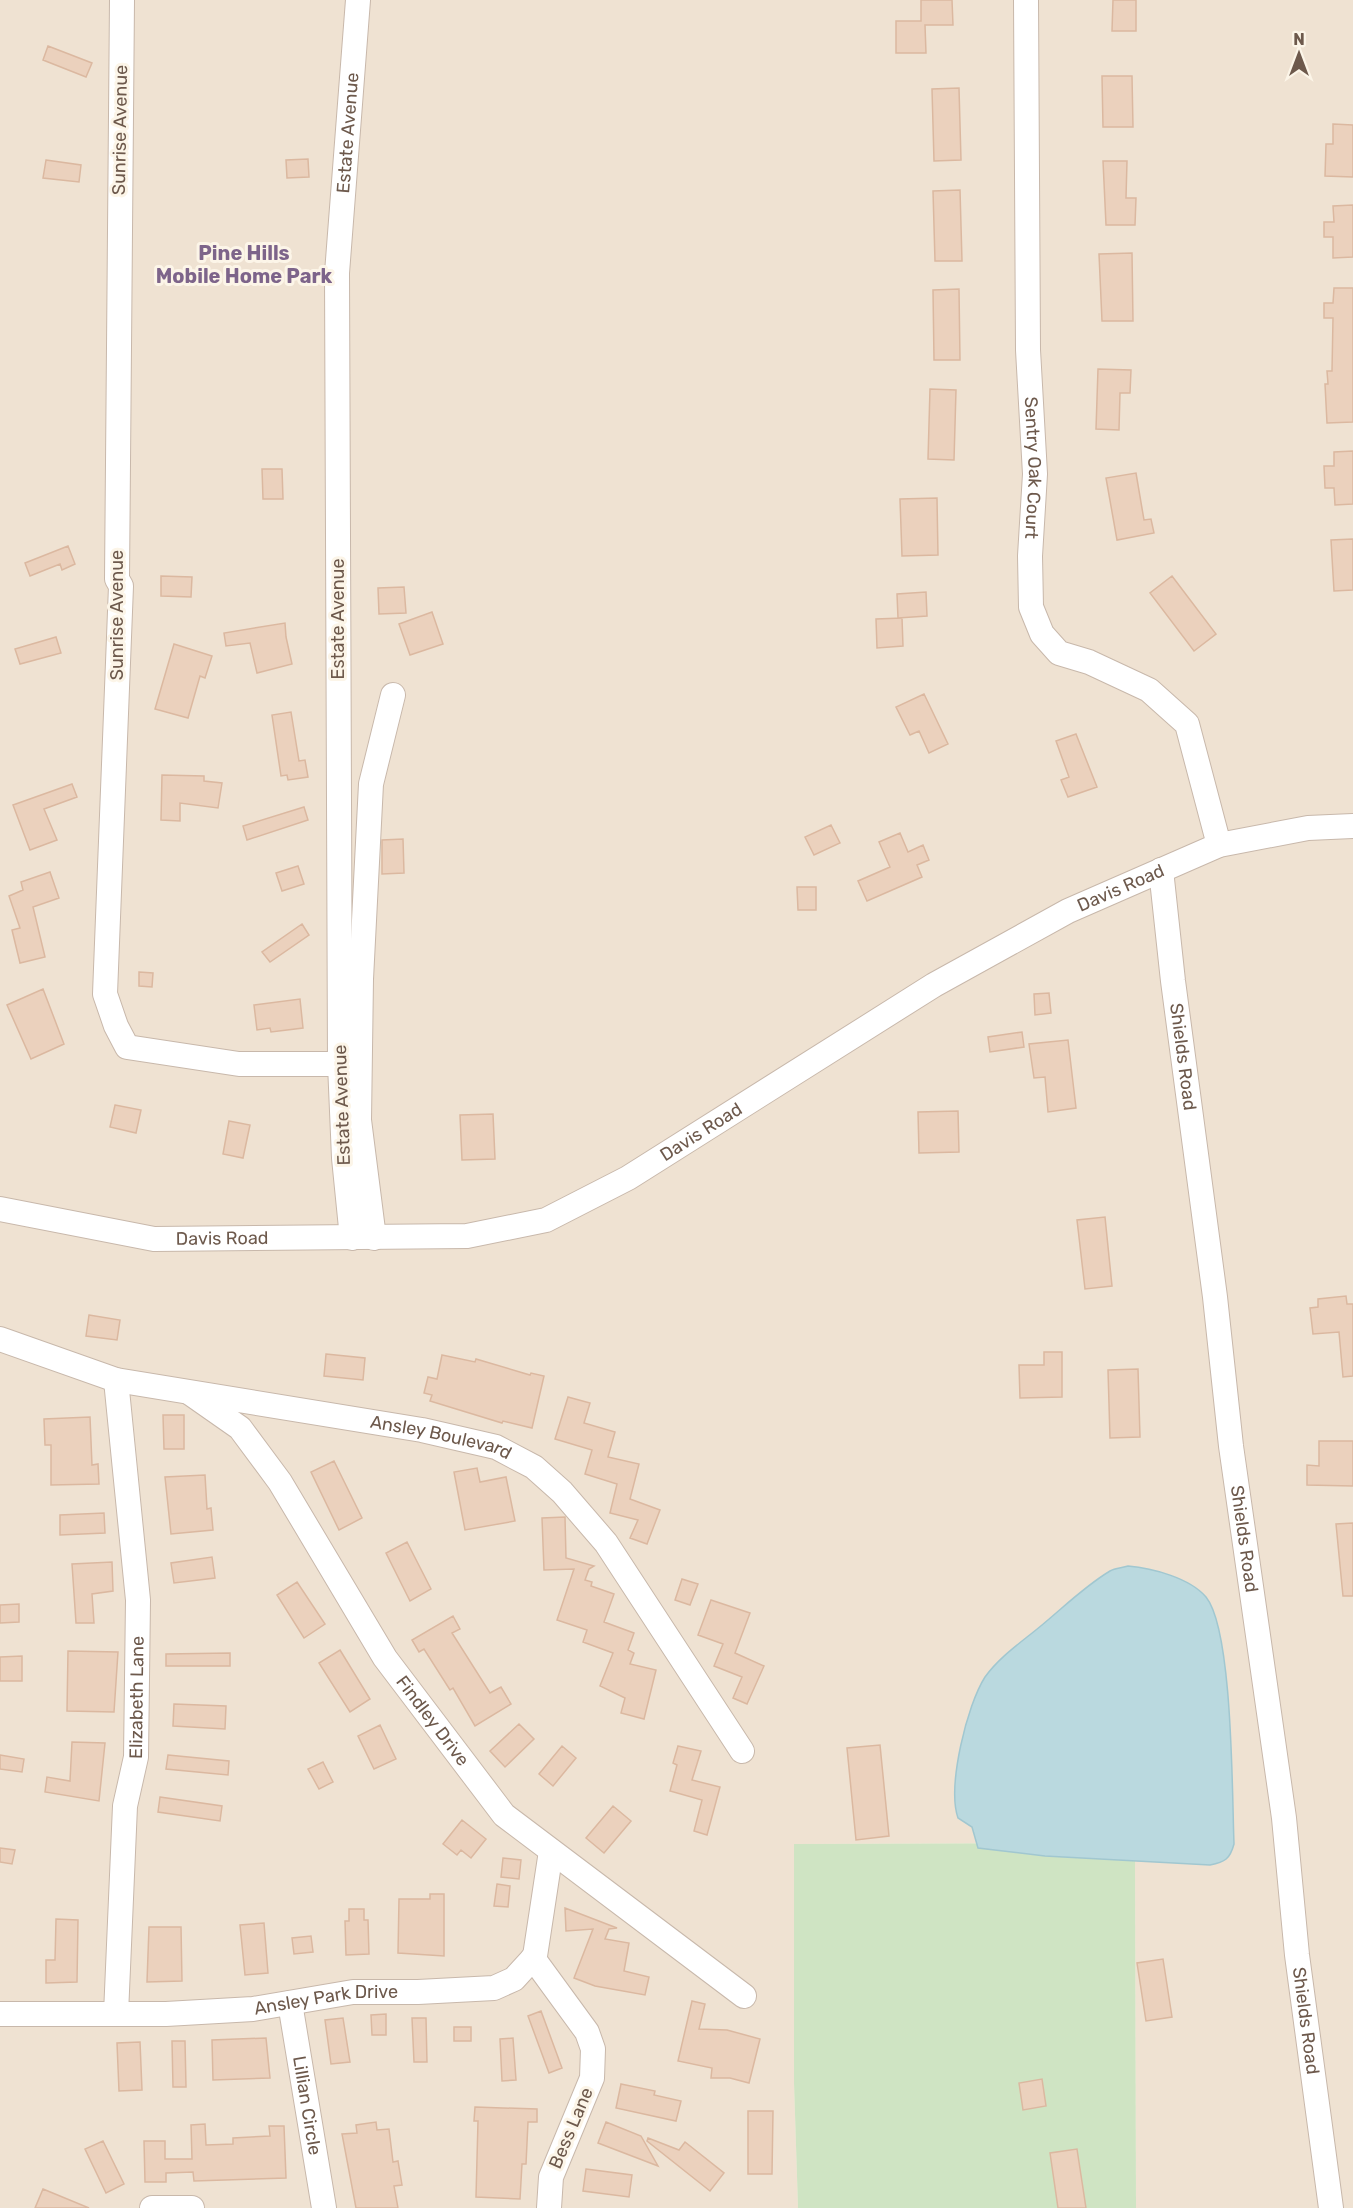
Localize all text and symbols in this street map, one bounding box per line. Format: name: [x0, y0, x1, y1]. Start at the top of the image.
north arrow: [1269, 24, 1329, 84]
text: N: [1293, 30, 1305, 49]
street label: Sunrise Avenue: [108, 65, 132, 195]
street label: Estate Avenue: [332, 72, 363, 194]
district label: Pine Hills Mobile Home Park: [156, 241, 333, 288]
street label: Sentry Oak Court: [1020, 396, 1046, 540]
street label: Sunrise Avenue: [106, 550, 128, 680]
street label: Estate Avenue: [327, 558, 349, 680]
street label: Davis Road: [1074, 859, 1168, 917]
street label: Shields Road: [1165, 1002, 1201, 1112]
street label: Estate Avenue: [329, 1044, 355, 1166]
street label: Davis Road: [656, 1098, 746, 1166]
street label: Davis Road: [176, 1227, 269, 1250]
street label: Ansley Boulevard: [369, 1411, 515, 1464]
street label: Shields Road: [1226, 1484, 1263, 1594]
street label: Elizabeth Lane: [125, 1636, 149, 1759]
street label: Findley Drive: [391, 1671, 474, 1770]
street label: Shields Road: [1288, 1966, 1324, 2076]
street label: Ansley Park Drive: [252, 1981, 398, 2020]
street label: Lillian Circle: [288, 2054, 326, 2157]
street label: Bess Lane: [544, 2084, 598, 2172]

